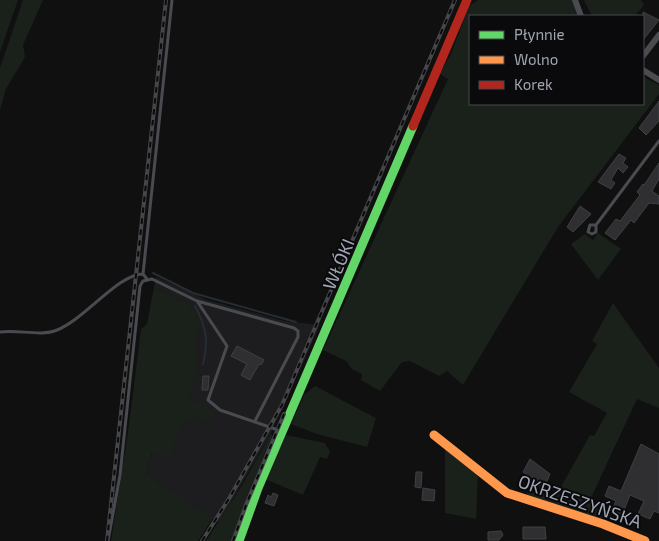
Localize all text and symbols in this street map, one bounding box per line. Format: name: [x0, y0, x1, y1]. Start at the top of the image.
legend: [469, 15, 644, 105]
text: Płynnie: [514, 25, 565, 43]
text: Wolno: [514, 50, 558, 68]
text: Korek: [514, 75, 553, 93]
street label: WŁÓKI: [317, 235, 359, 293]
street label: OKRZESZYŃSKA: [515, 470, 645, 533]

